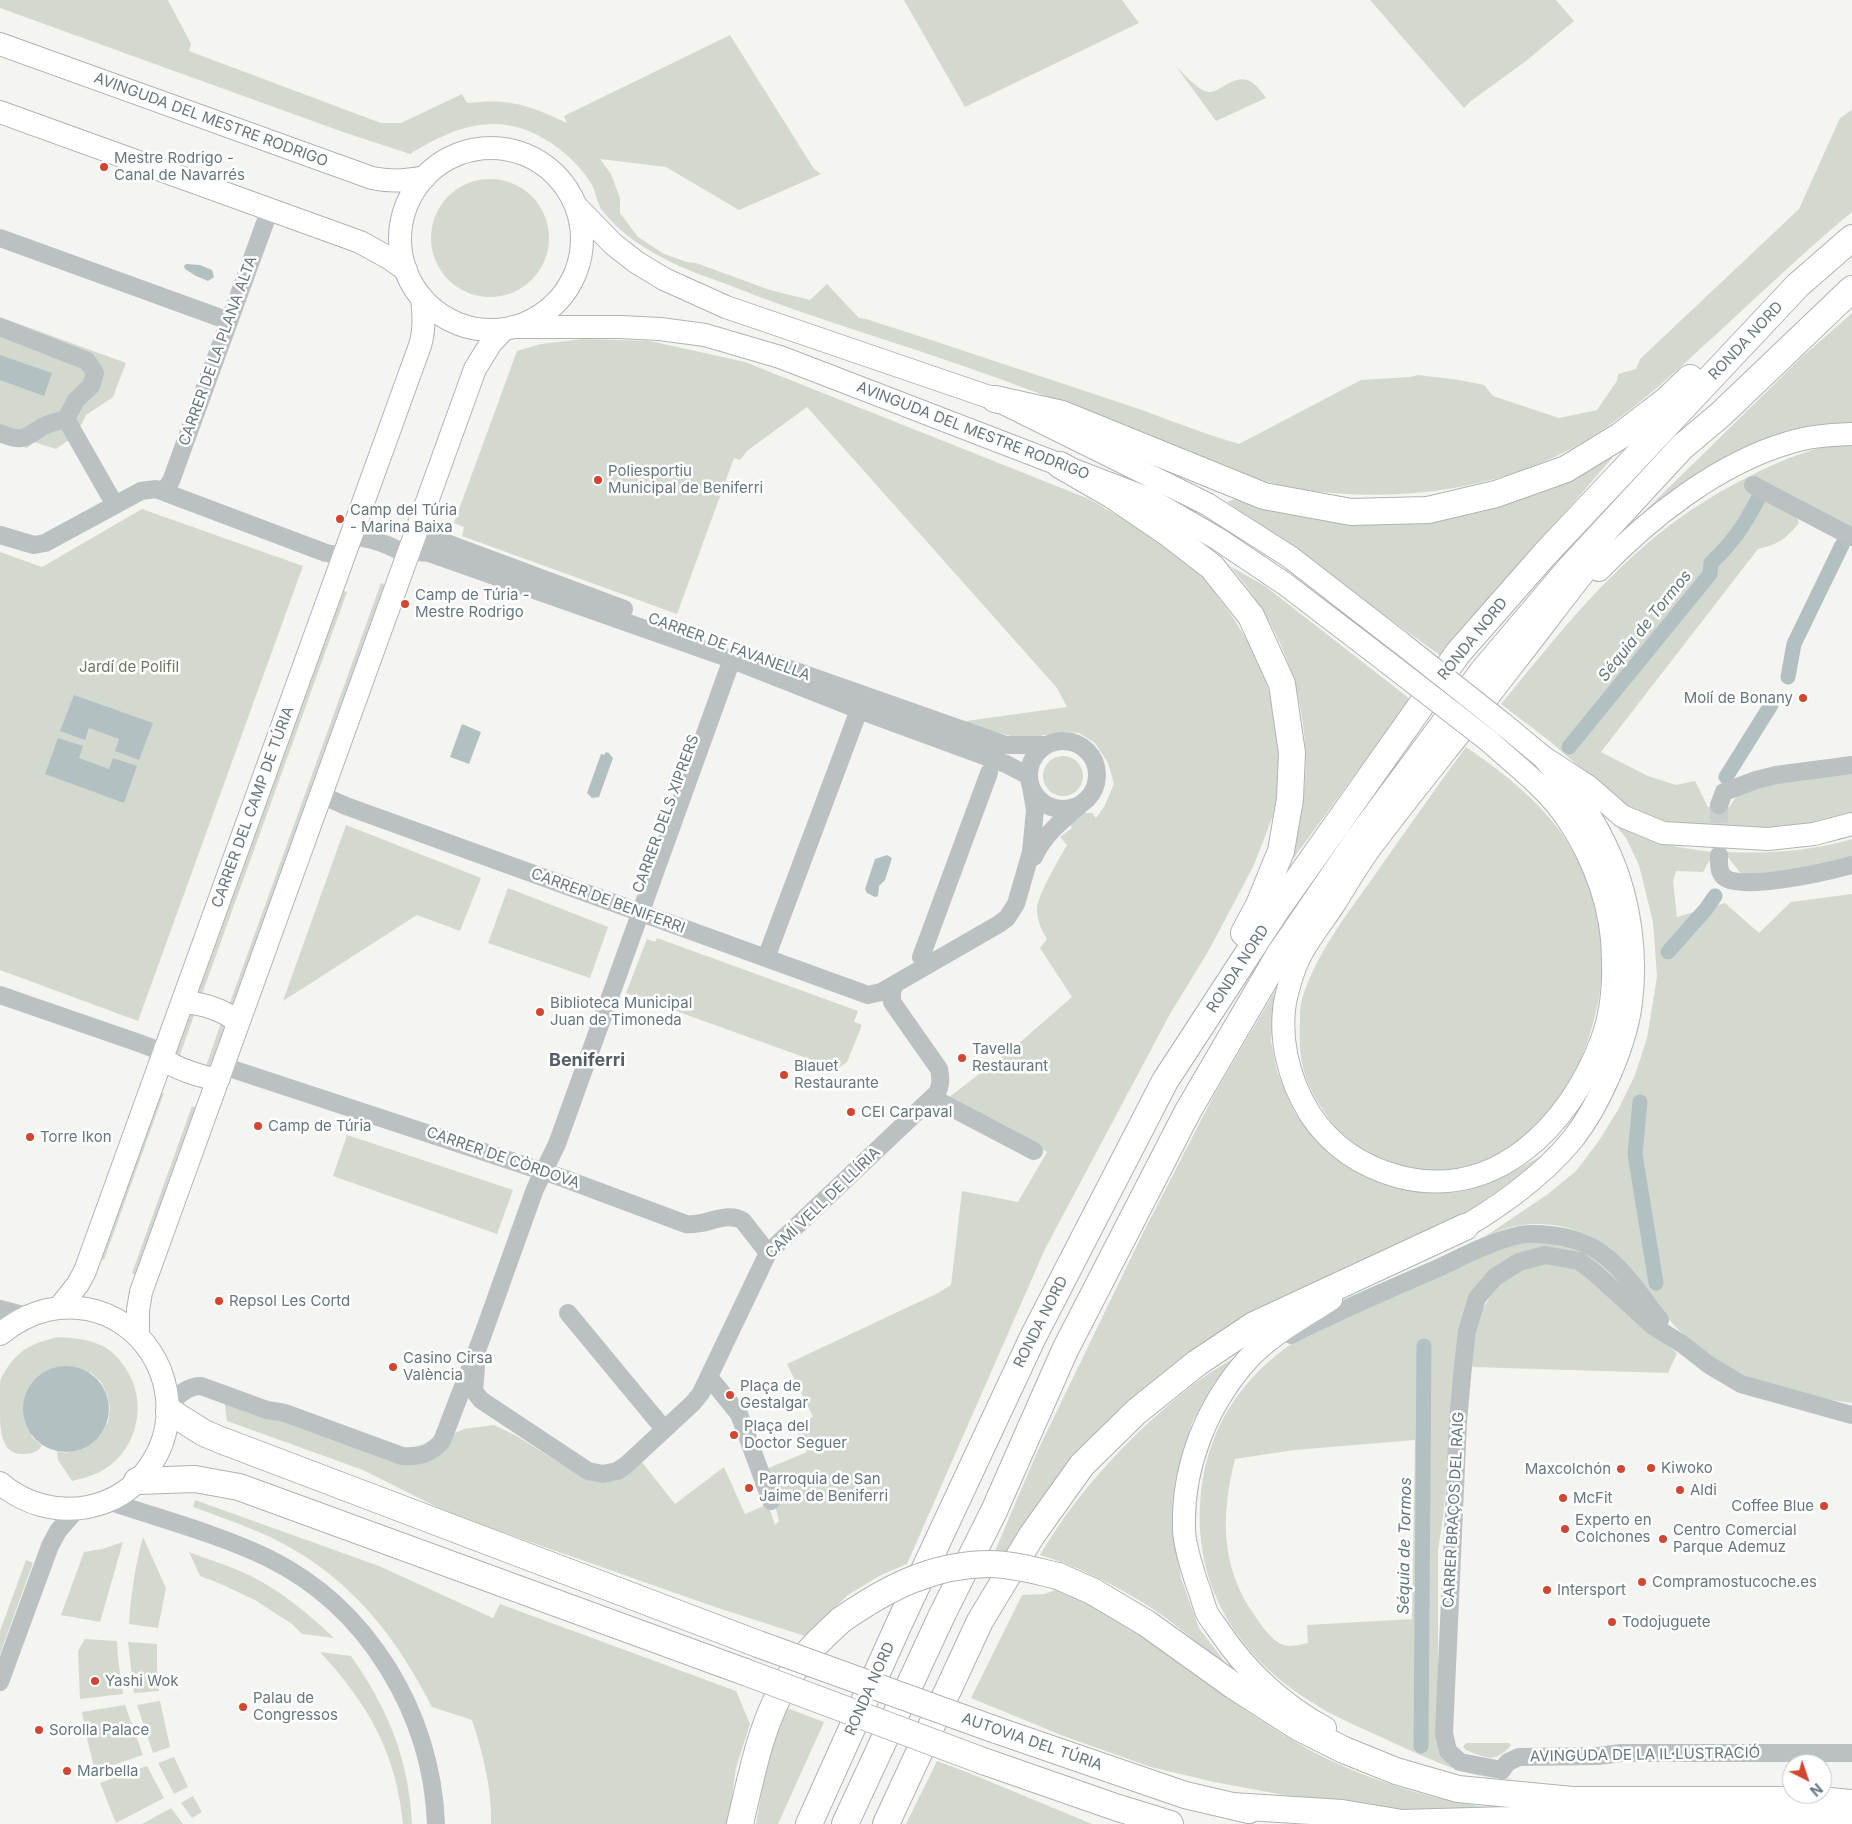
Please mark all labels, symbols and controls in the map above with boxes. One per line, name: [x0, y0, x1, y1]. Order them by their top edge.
street label: AVINGUDA DEL MESTRE RODRIGO: [91, 69, 331, 171]
place label: Mestre Rodrigo - Canal de Navarrés: [114, 149, 245, 184]
marker: Mestre Rodrigo - Canal de Navarrés: [98, 161, 110, 173]
street label: CARRER DE LA PLANA ALTA: [175, 254, 261, 448]
street label: RONDA NORD: [1705, 298, 1787, 384]
street label: AVINGUDA DEL MESTRE RODRIGO: [854, 378, 1092, 484]
place label: Poliesportiu Municipal de Beniferri: [608, 462, 763, 497]
marker: Poliesportiu Municipal de Beniferri: [592, 474, 604, 486]
place label: Camp del Túria - Marina Baixa: [350, 501, 457, 536]
marker: Camp del Túria - Marina Baixa: [334, 513, 346, 525]
water label: Séquia de Tormos: [1594, 567, 1696, 685]
place label: Camp de Túria - Mestre Rodrigo: [415, 586, 530, 621]
street label: RONDA NORD: [1434, 594, 1512, 684]
marker: Camp de Túria - Mestre Rodrigo: [399, 598, 411, 610]
street label: CARRER DE FAVANELLA: [645, 609, 813, 685]
park label: Jardí de Polifil: [79, 658, 179, 676]
place label: Molí de Bonany: [1684, 689, 1793, 707]
marker: Molí de Bonany: [1797, 692, 1809, 704]
street label: CARRER DEL CAMP DE TÚRIA: [208, 704, 298, 910]
street label: CARRER DELS XIPRERS: [629, 732, 703, 896]
street label: CARRER DE BENIFERRI: [529, 865, 687, 937]
street label: RONDA NORD: [1203, 922, 1273, 1016]
place label: Biblioteca Municipal Juan de Timoneda: [550, 994, 692, 1029]
marker: Biblioteca Municipal Juan de Timoneda: [534, 1006, 546, 1018]
place label: Tavella Restaurant: [972, 1040, 1048, 1075]
district label: Beniferri: [549, 1050, 625, 1072]
marker: Tavella Restaurant: [956, 1052, 968, 1064]
place label: Blauet Restaurante: [794, 1057, 879, 1092]
marker: Blauet Restaurante: [778, 1069, 790, 1081]
place label: CEI Carpaval: [861, 1103, 952, 1121]
marker: CEI Carpaval: [845, 1106, 857, 1118]
place label: Camp de Túria: [268, 1117, 371, 1135]
marker: Camp de Túria: [252, 1120, 264, 1132]
street label: CARRER DE CÒRDOVA: [424, 1123, 582, 1193]
place label: Torre Ikon: [40, 1128, 112, 1146]
marker: Torre Ikon: [24, 1131, 36, 1143]
street label: CAMÍ VELL DE LLÍRIA: [762, 1144, 884, 1262]
street label: RONDA NORD: [1010, 1273, 1072, 1371]
place label: Repsol Les Cortd: [229, 1292, 350, 1310]
marker: Repsol Les Cortd: [213, 1295, 225, 1307]
place label: Casino Cirsa València: [403, 1349, 493, 1384]
marker: Casino Cirsa València: [387, 1361, 399, 1373]
place label: Plaça de Gestalgar: [740, 1377, 808, 1412]
marker: Plaça de Gestalgar: [724, 1389, 736, 1401]
street label: CARRER BRAÇOS DEL RAIG: [1440, 1411, 1468, 1609]
place label: Plaça del Doctor Seguer: [744, 1417, 847, 1452]
marker: Plaça del Doctor Seguer: [728, 1429, 740, 1441]
place label: Kiwoko: [1661, 1459, 1713, 1477]
place label: Maxcolchón: [1525, 1460, 1611, 1478]
marker: Kiwoko: [1645, 1462, 1657, 1474]
marker: Maxcolchón: [1615, 1463, 1627, 1475]
place label: Parroquia de San Jaime de Beniferri: [759, 1470, 888, 1505]
water label: Séquia de Tormos: [1394, 1477, 1416, 1615]
place label: Aldi: [1690, 1481, 1717, 1499]
marker: Parroquia de San Jaime de Beniferri: [743, 1482, 755, 1494]
marker: Aldi: [1674, 1484, 1686, 1496]
place label: McFit: [1573, 1489, 1613, 1507]
marker: McFit: [1557, 1492, 1569, 1504]
place label: Coffee Blue: [1731, 1497, 1814, 1515]
marker: Coffee Blue: [1818, 1500, 1830, 1512]
place label: Experto en Colchones: [1575, 1511, 1652, 1546]
place label: Centro Comercial Parque Ademuz: [1673, 1521, 1797, 1556]
marker: Experto en Colchones: [1559, 1523, 1571, 1535]
marker: Centro Comercial Parque Ademuz: [1657, 1533, 1669, 1545]
place label: Compramostucoche.es: [1652, 1573, 1817, 1591]
marker: Compramostucoche.es: [1636, 1576, 1648, 1588]
place label: Intersport: [1557, 1581, 1626, 1599]
marker: Intersport: [1541, 1584, 1553, 1596]
place label: Todojuguete: [1622, 1613, 1711, 1631]
marker: Todojuguete: [1606, 1616, 1618, 1628]
street label: RONDA NORD: [841, 1639, 899, 1739]
place label: Yashi Wok: [105, 1672, 178, 1690]
marker: Yashi Wok: [89, 1675, 101, 1687]
place label: Palau de Congressos: [253, 1689, 338, 1724]
marker: Palau de Congressos: [237, 1701, 249, 1713]
street label: AUTOVIA DEL TÚRIA: [959, 1709, 1105, 1775]
place label: Sorolla Palace: [49, 1721, 149, 1739]
marker: Sorolla Palace: [33, 1724, 45, 1736]
street label: AVINGUDA DE LA IL·LUSTRACIÓ: [1530, 1744, 1760, 1766]
north arrow: [1782, 1754, 1832, 1804]
place label: Marbella: [77, 1762, 138, 1780]
marker: Marbella: [61, 1765, 73, 1777]
text: N: [1807, 1780, 1826, 1800]

